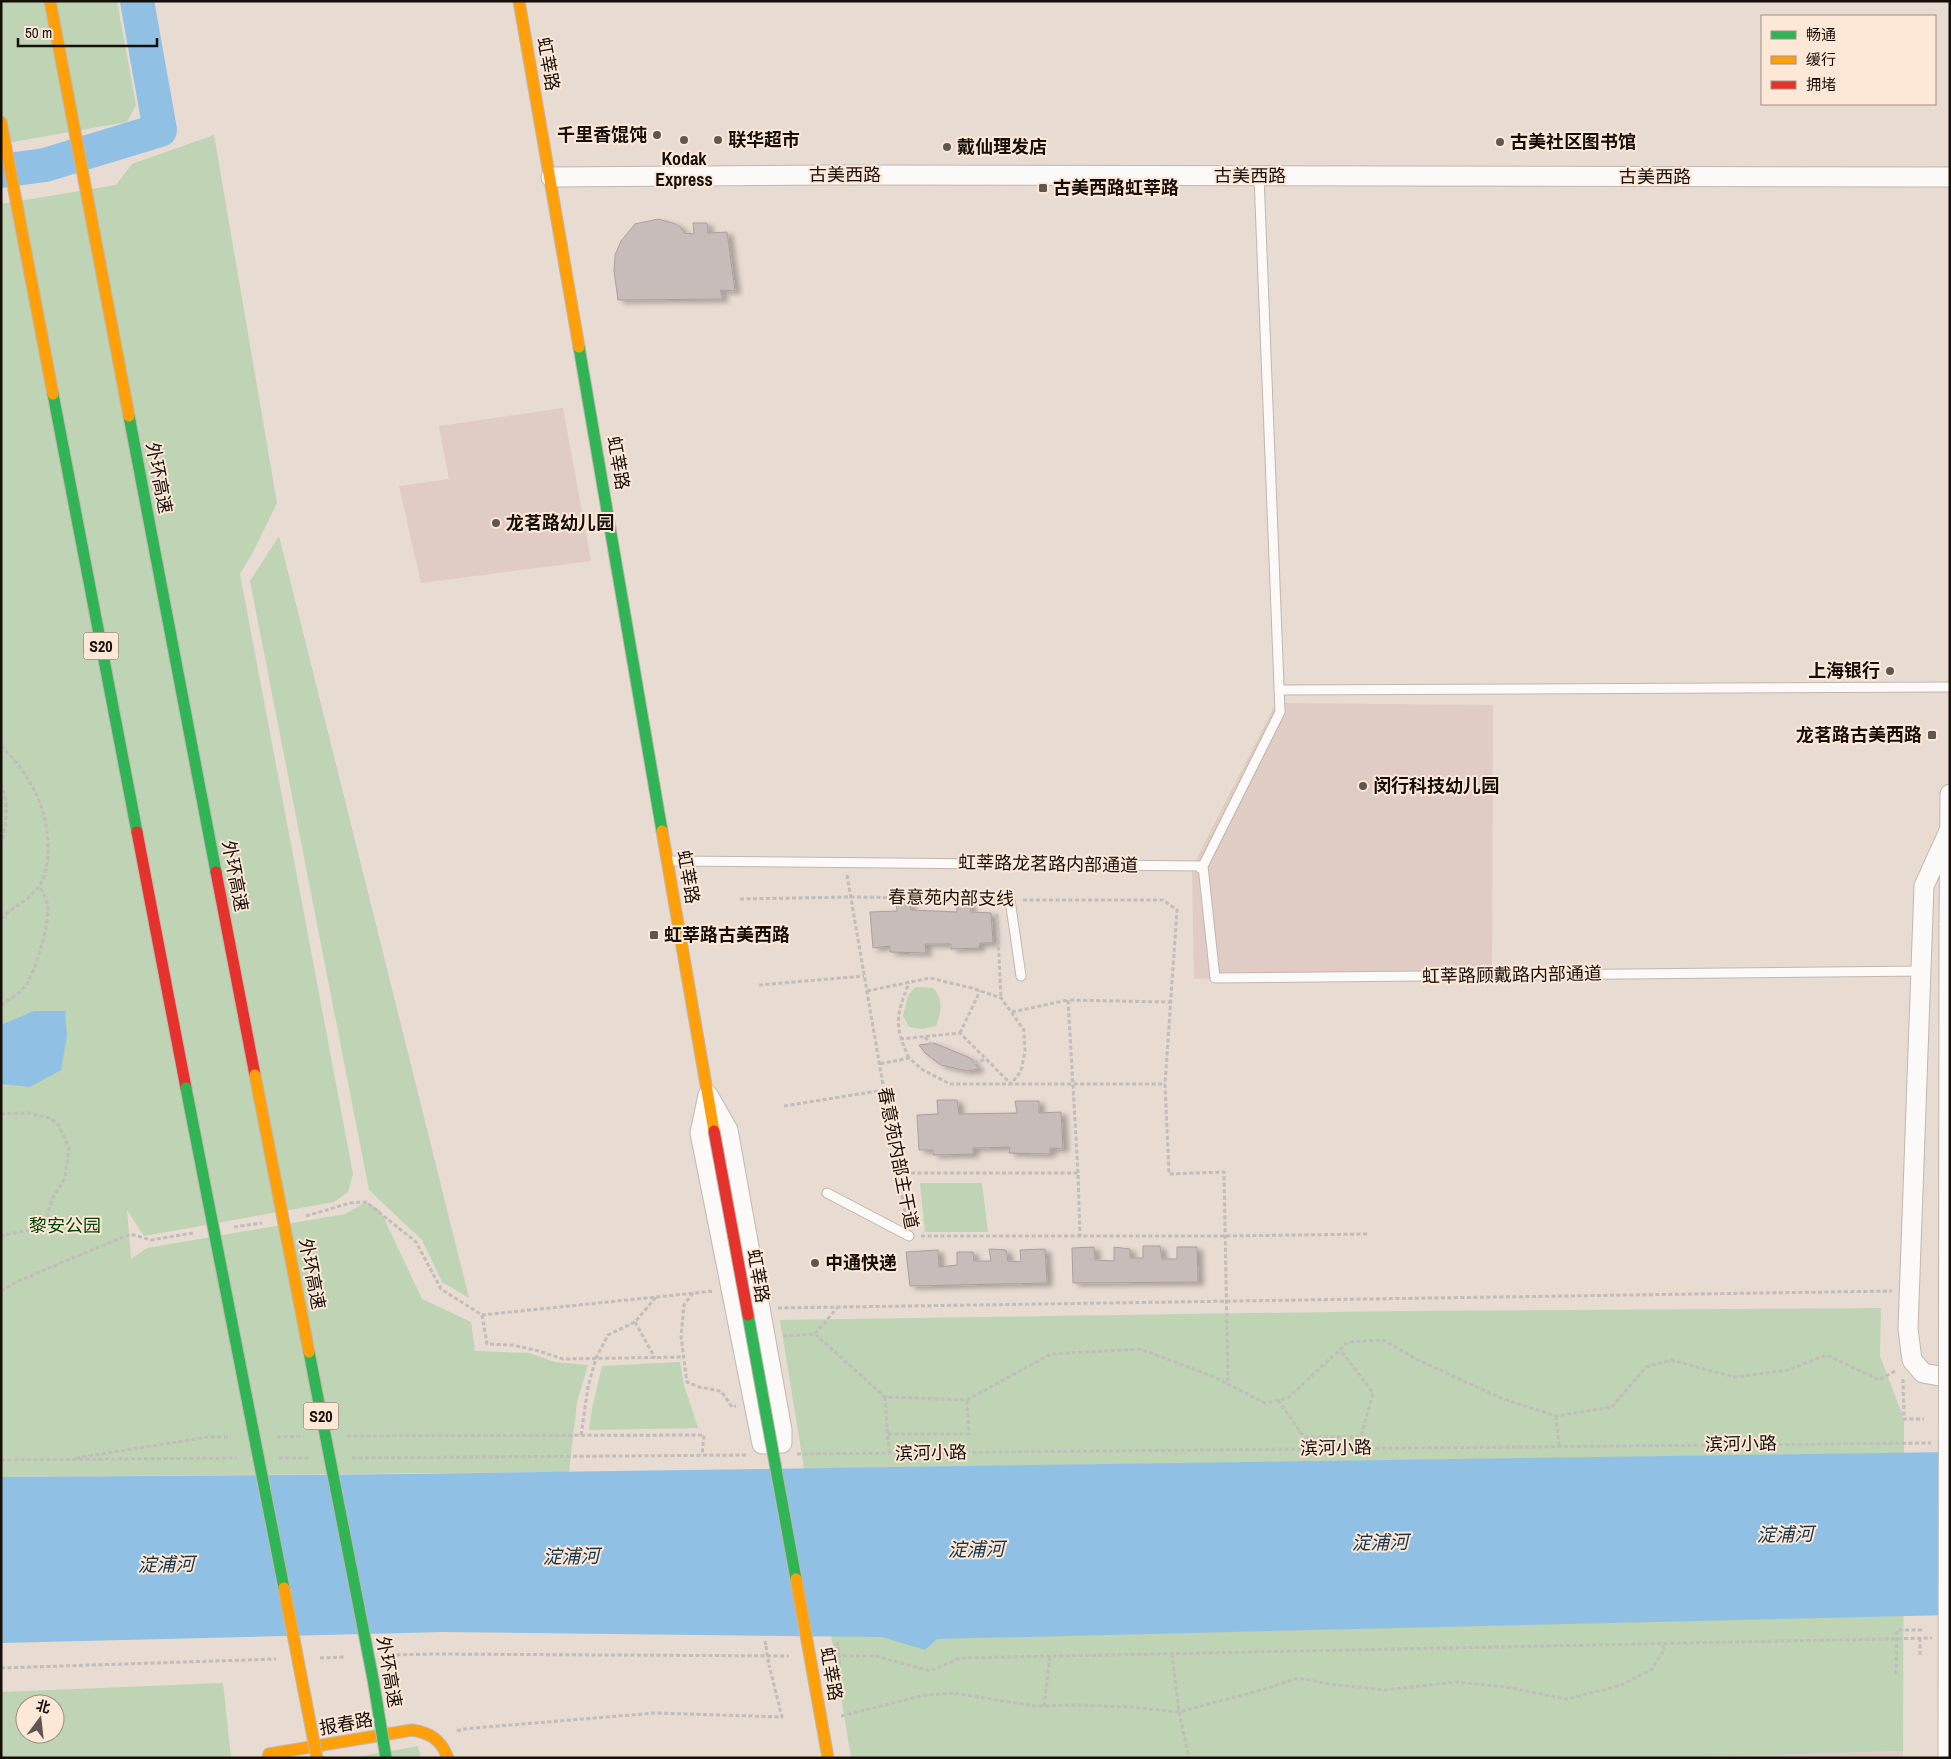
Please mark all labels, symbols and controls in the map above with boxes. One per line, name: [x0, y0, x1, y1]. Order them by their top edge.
scale bar: [18, 15, 156, 47]
legend: [1761, 15, 1936, 105]
text: 50 m: [25, 22, 52, 43]
text: 畅通: [1806, 24, 1836, 45]
street label: 虹莘路: [531, 35, 565, 93]
text: 缓行: [1806, 49, 1836, 70]
text: 拥堵: [1806, 74, 1836, 95]
place label: 千里香馄饨: [557, 122, 647, 147]
place label: 联华超市: [728, 127, 800, 152]
marker: 千里香馄饨: [651, 129, 663, 141]
place label: 古美社区图书馆: [1510, 129, 1636, 154]
marker: Kodak Express: [678, 134, 690, 146]
marker: 联华超市: [712, 134, 724, 146]
place label: 戴仙理发店: [957, 134, 1047, 159]
marker: 古美社区图书馆: [1494, 136, 1506, 148]
marker: 戴仙理发店: [941, 141, 953, 153]
place label: Kodak Express: [655, 146, 713, 192]
street label: 古美西路: [809, 162, 881, 187]
street label: 古美西路: [1214, 163, 1286, 188]
street label: 古美西路: [1619, 164, 1691, 189]
place label: 古美西路虹莘路: [1053, 175, 1179, 200]
marker: 古美西路虹莘路: [1037, 182, 1049, 194]
street label: 虹莘路: [601, 434, 635, 492]
street label: 外环高速: [140, 440, 179, 516]
place label: 龙茗路幼儿园: [506, 510, 614, 535]
marker: 龙茗路幼儿园: [490, 517, 502, 529]
road number: S20: [84, 632, 118, 659]
place label: 上海银行: [1808, 658, 1880, 683]
marker: 上海银行: [1884, 665, 1896, 677]
place label: 龙茗路古美西路: [1796, 722, 1922, 747]
marker: 龙茗路古美西路: [1926, 729, 1938, 741]
place label: 闵行科技幼儿园: [1373, 773, 1499, 798]
marker: 闵行科技幼儿园: [1357, 780, 1369, 792]
street label: 外环高速: [216, 838, 255, 914]
street label: 虹莘路: [671, 848, 705, 906]
street label: 虹莘路龙茗路内部通道: [958, 849, 1138, 878]
street label: 春意苑内部支线: [888, 884, 1014, 911]
place label: 虹莘路古美西路: [664, 922, 790, 947]
marker: 虹莘路古美西路: [648, 929, 660, 941]
street label: 虹莘路顾戴路内部通道: [1422, 960, 1602, 989]
street label: 春意苑内部主干道: [872, 1085, 924, 1231]
park label: 黎安公园: [29, 1213, 101, 1238]
street label: 外环高速: [293, 1236, 332, 1312]
street label: 虹莘路: [741, 1247, 775, 1305]
place label: 中通快递: [825, 1250, 897, 1275]
marker: 中通快递: [809, 1257, 821, 1269]
road number: S20: [304, 1402, 338, 1430]
street label: 滨河小路: [1705, 1430, 1777, 1457]
street label: 滨河小路: [1300, 1434, 1372, 1461]
street label: 滨河小路: [895, 1439, 967, 1466]
water label: 淀浦河: [1756, 1520, 1818, 1547]
water label: 淀浦河: [1351, 1528, 1413, 1555]
water label: 淀浦河: [947, 1535, 1009, 1562]
water label: 淀浦河: [542, 1542, 604, 1569]
water label: 淀浦河: [137, 1550, 199, 1577]
street label: 外环高速: [371, 1634, 408, 1710]
street label: 虹莘路: [814, 1645, 848, 1703]
north arrow: [15, 1694, 65, 1744]
text: 北: [34, 1696, 52, 1717]
street label: 报春路: [317, 1707, 375, 1741]

